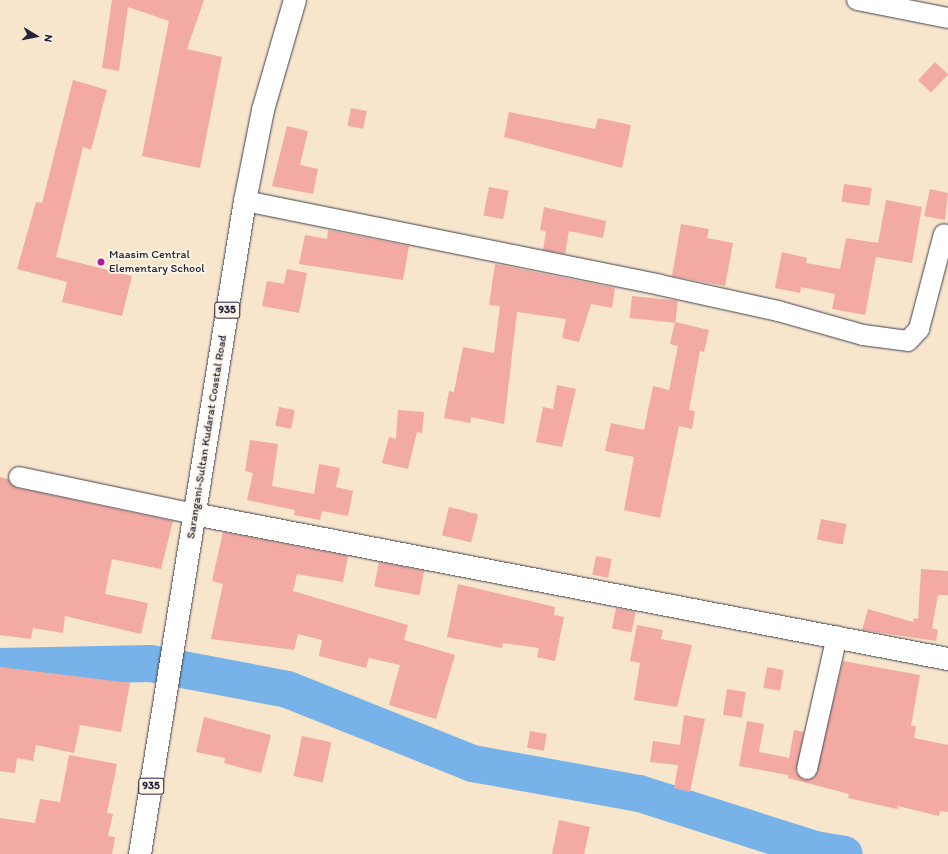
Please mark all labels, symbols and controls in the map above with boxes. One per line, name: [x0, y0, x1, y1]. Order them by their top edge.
north arrow: [16, 16, 56, 56]
text: N: [41, 33, 55, 43]
place label: Maasim Central Elementary School: [109, 248, 205, 276]
marker: Maasim Central Elementary School: [96, 257, 106, 267]
road number: 935: [214, 301, 240, 319]
street label: Sarangani-Sultan Kudarat Coastal Road: [184, 334, 230, 540]
road number: 935: [138, 777, 164, 795]

